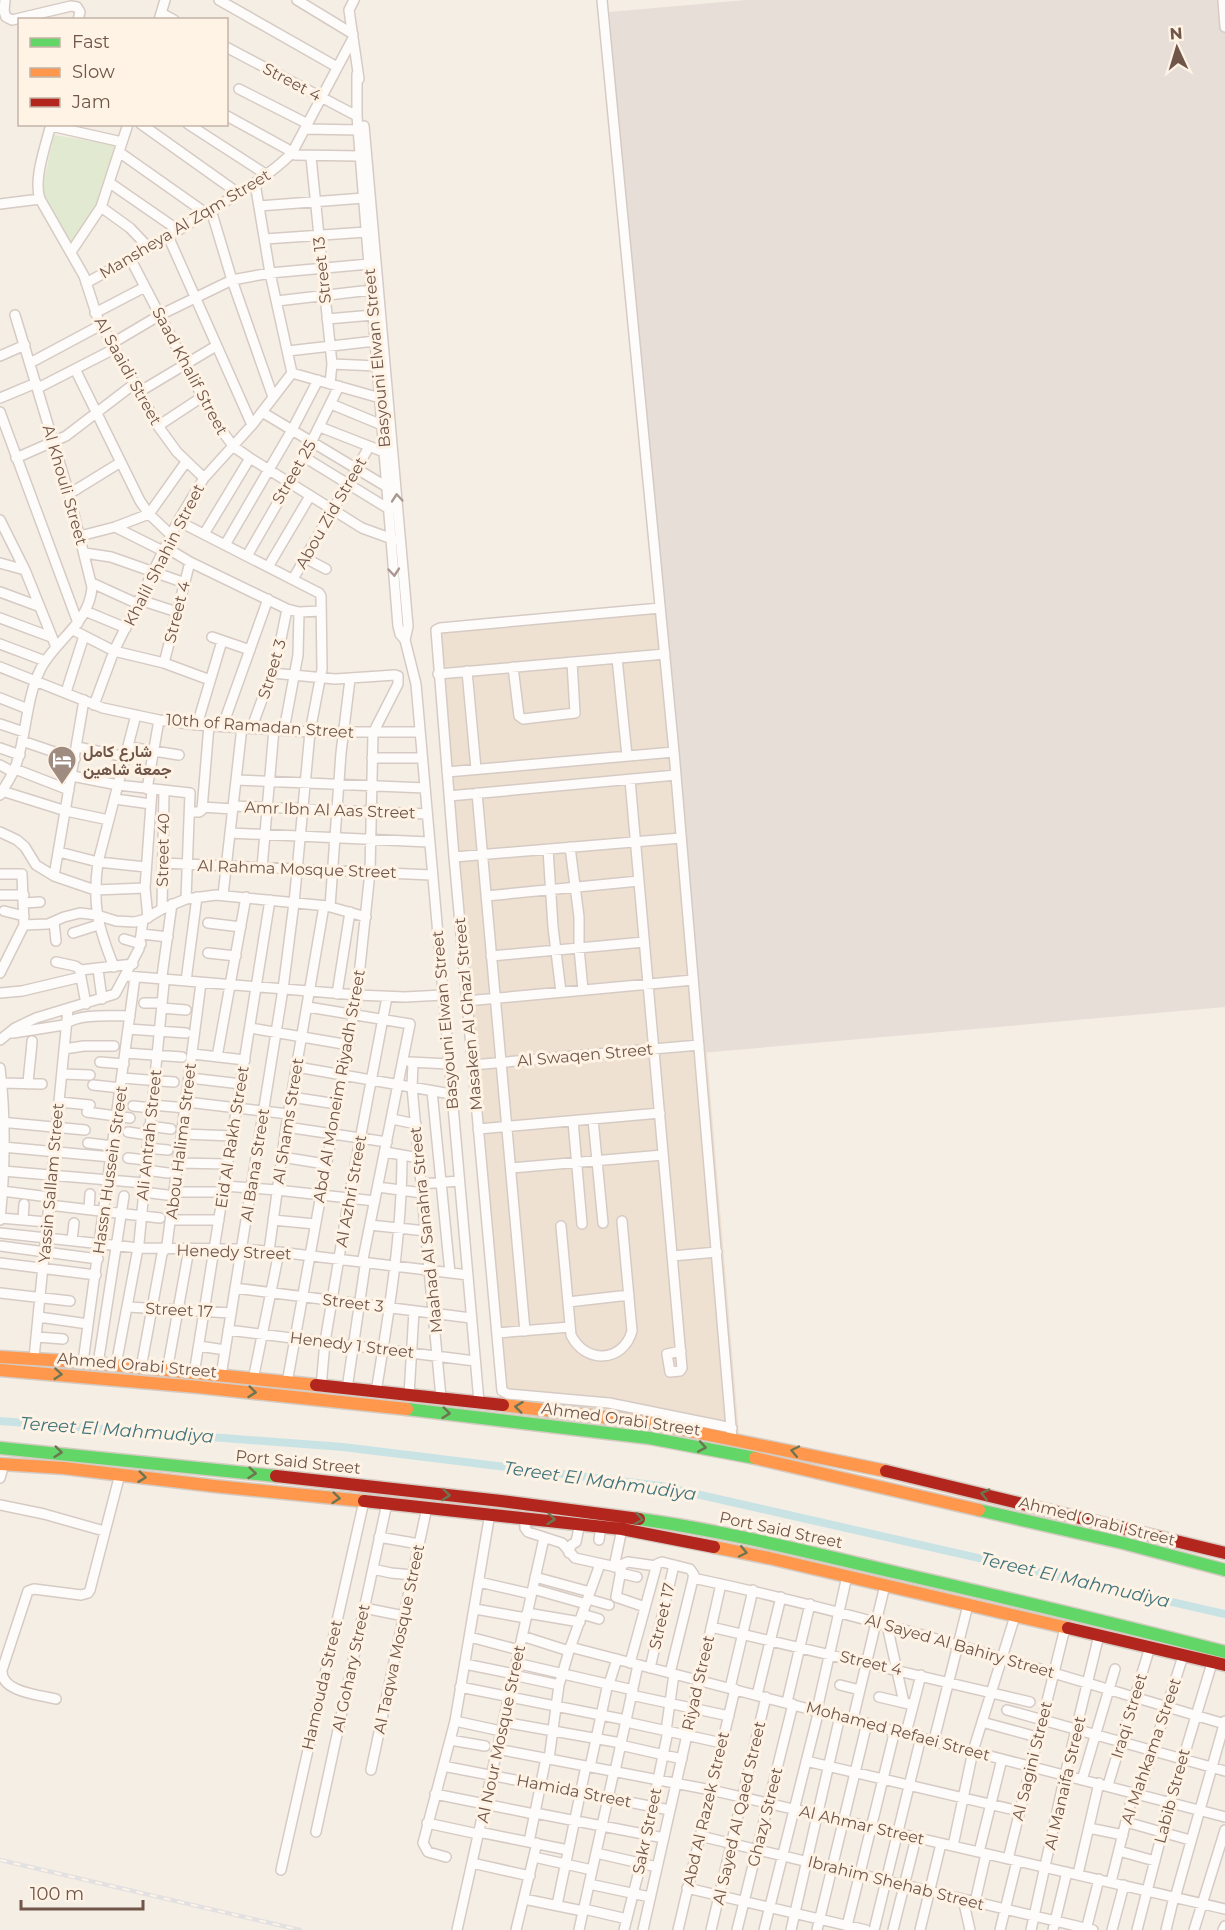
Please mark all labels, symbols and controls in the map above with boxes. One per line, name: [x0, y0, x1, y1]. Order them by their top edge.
legend: [18, 18, 228, 126]
north arrow: [1147, 18, 1207, 78]
text: N: [1169, 24, 1183, 43]
text: Fast: [72, 31, 110, 53]
street label: Street 4: [260, 59, 325, 105]
text: Slow: [72, 61, 115, 83]
text: Jam: [71, 91, 111, 113]
street label: Mansheya Al Zqm Street: [96, 165, 274, 283]
street label: Street 13: [309, 236, 335, 304]
street label: Basyouni Elwan Street: [360, 267, 394, 448]
street label: Saad Khalif Street: [148, 304, 232, 439]
street label: Al Saaidi Street: [90, 314, 166, 429]
street label: Al Khouli Street: [39, 423, 91, 548]
street label: Street 25: [268, 437, 320, 507]
street label: Abou Zid Street: [291, 454, 371, 572]
street label: Khalil Shahin Street: [120, 480, 208, 629]
one-way arrow: [391, 494, 404, 503]
one-way arrow: [387, 567, 400, 576]
street label: Street 4: [160, 579, 194, 645]
street label: Street 3: [254, 637, 290, 701]
street label: 10th of Ramadan Street: [165, 710, 355, 742]
place label: شارع كامل جمعة شاهين: [83, 742, 172, 779]
hotel icon: شارع كامل جمعة شاهين: [46, 744, 78, 786]
street label: Amr Ibn Al Aas Street: [244, 798, 416, 822]
street label: Street 40: [153, 813, 173, 887]
street label: Al Rahma Mosque Street: [197, 856, 397, 882]
street label: Masaken Al Ghazl Street: [450, 916, 486, 1111]
street label: Basyouni Elwan Street: [428, 929, 462, 1110]
street label: Abd Al Moneim Riyadh Street: [309, 967, 369, 1204]
street label: Al Swaqen Street: [516, 1040, 654, 1070]
street label: Al Shams Street: [269, 1056, 307, 1185]
street label: Abou Halima Street: [162, 1061, 200, 1220]
street label: Eid Al Rakh Street: [211, 1064, 253, 1210]
street label: Ali Antrah Street: [133, 1068, 165, 1201]
street label: Hassn Hussein Street: [89, 1084, 131, 1255]
street label: Yassin Sallam Street: [35, 1102, 67, 1264]
street label: Al Bana Street: [237, 1107, 273, 1223]
street label: Maahad Al Sanahra Street: [406, 1125, 446, 1334]
street label: Al Azhri Street: [332, 1133, 370, 1249]
street label: Henedy Street: [176, 1240, 292, 1264]
street label: Street 3: [321, 1290, 385, 1316]
street label: Street 17: [145, 1299, 213, 1321]
street label: Henedy 1 Street: [289, 1328, 416, 1362]
street label: Ahmed Orabi Street: [56, 1349, 218, 1381]
one-way arrow: [54, 1367, 63, 1380]
one-way arrow: [248, 1385, 257, 1398]
street label: Ahmed Orabi Street: [540, 1398, 702, 1440]
one-way arrow: [515, 1401, 524, 1414]
one-way arrow: [442, 1406, 451, 1419]
water label: Tereet El Mahmudiya: [19, 1412, 215, 1448]
one-way arrow: [697, 1440, 707, 1453]
one-way arrow: [54, 1445, 63, 1458]
one-way arrow: [790, 1445, 800, 1458]
street label: Port Said Street: [235, 1446, 362, 1478]
water label: Tereet El Mahmudiya: [502, 1457, 698, 1505]
one-way arrow: [248, 1466, 257, 1479]
one-way arrow: [137, 1471, 146, 1483]
one-way arrow: [441, 1488, 451, 1500]
one-way arrow: [980, 1489, 990, 1502]
one-way arrow: [331, 1491, 340, 1504]
street label: Ahmed Orabi Street: [1017, 1492, 1178, 1550]
street label: Port Said Street: [718, 1508, 845, 1552]
one-way arrow: [546, 1513, 555, 1525]
one-way arrow: [635, 1513, 644, 1525]
street label: Al Taqwa Mosque Street: [370, 1542, 428, 1736]
one-way arrow: [737, 1545, 747, 1558]
water label: Tereet El Mahmudiya: [978, 1547, 1172, 1613]
street label: Street 17: [645, 1581, 679, 1651]
street label: Al Gohary Street: [328, 1602, 374, 1734]
street label: Al Sayed Al Bahiry Street: [863, 1610, 1057, 1682]
street label: Hamouda Street: [298, 1618, 346, 1752]
street label: Riyad Street: [678, 1633, 718, 1732]
street label: Al Nour Mosque Street: [473, 1643, 529, 1825]
street label: Street 4: [838, 1647, 904, 1679]
street label: Iraqi Street: [1107, 1671, 1151, 1761]
street label: Al Mahkama Street: [1117, 1675, 1185, 1827]
street label: Mohamed Refaei Street: [804, 1697, 993, 1765]
street label: Al Sagini Street: [1008, 1699, 1056, 1823]
street label: Al Manaifa Street: [1040, 1714, 1090, 1852]
street label: Al Sayed Al Qaed Street: [709, 1719, 770, 1907]
street label: Abd Al Razek Street: [679, 1729, 733, 1888]
street label: Labib Street: [1150, 1746, 1194, 1846]
street label: Ghazy Street: [743, 1765, 787, 1869]
street label: Hamida Street: [515, 1771, 634, 1812]
street label: Sakr Street: [629, 1786, 666, 1876]
street label: Al Ahmar Street: [798, 1801, 927, 1849]
street label: Ibrahim Shehab Street: [806, 1852, 987, 1914]
scale bar: [21, 1873, 142, 1911]
text: 100 m: [30, 1883, 84, 1905]

